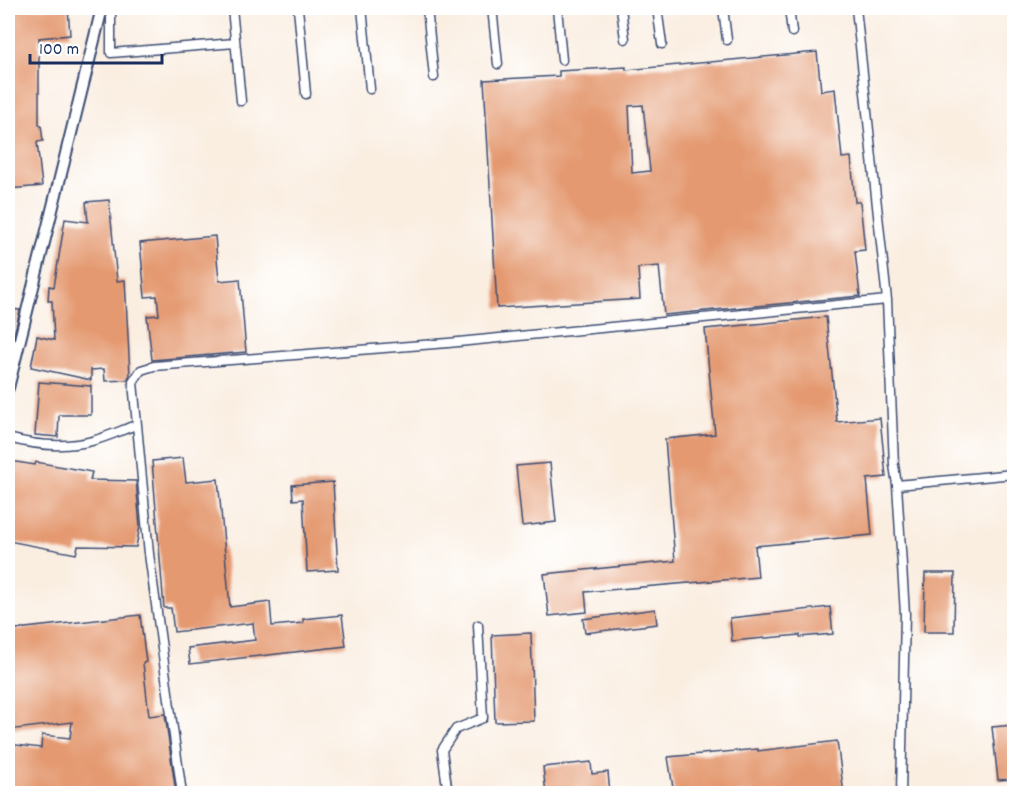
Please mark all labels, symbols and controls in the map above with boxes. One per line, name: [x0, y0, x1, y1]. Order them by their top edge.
scale bar: [30, 27, 162, 65]
text: 100 m: [39, 38, 79, 63]

